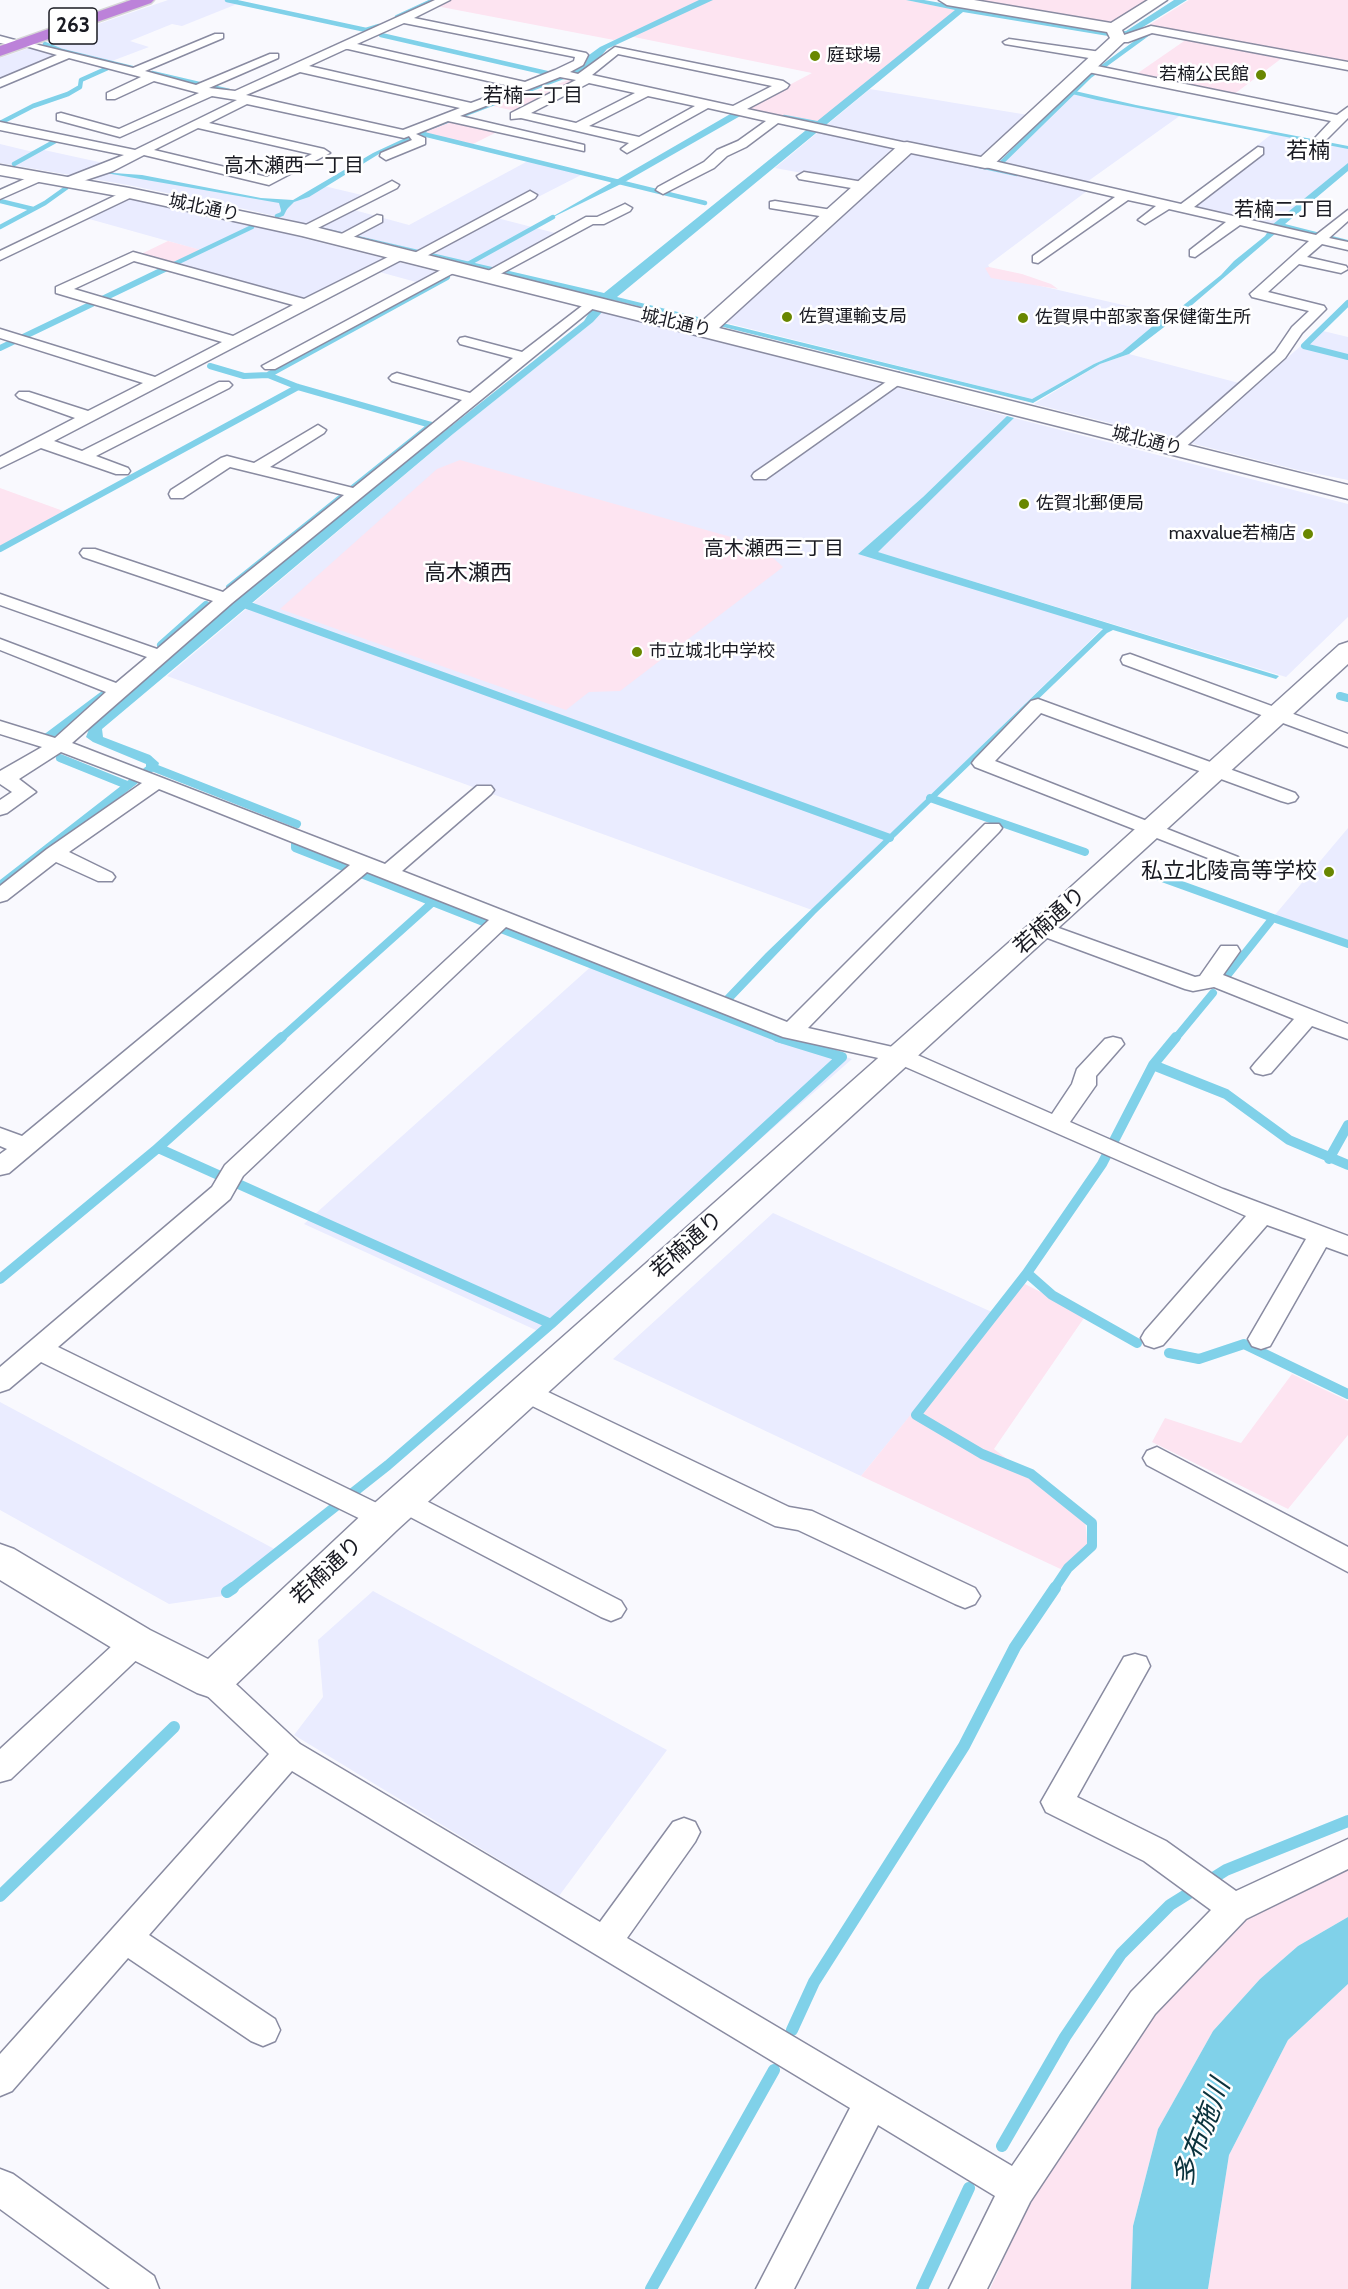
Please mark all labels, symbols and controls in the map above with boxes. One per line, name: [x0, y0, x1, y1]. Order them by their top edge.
road number: 263: [49, 8, 97, 44]
place label: 庭球場: [827, 45, 881, 67]
marker: 庭球場: [808, 49, 822, 63]
place label: 若楠公民館: [1159, 64, 1249, 86]
marker: 若楠公民館: [1254, 68, 1268, 82]
district label: 若楠一丁目: [483, 84, 583, 108]
district label: 若楠: [1286, 139, 1330, 165]
district label: 高木瀬西一丁目: [224, 154, 364, 178]
street label: 城北通り: [167, 190, 241, 226]
district label: 若楠二丁目: [1234, 198, 1334, 222]
street label: 城北通り: [638, 304, 714, 342]
place label: 佐賀運輸支局: [799, 306, 907, 328]
place label: 佐賀県中部家畜保健衛生所: [1035, 307, 1251, 329]
marker: 佐賀運輸支局: [780, 310, 794, 324]
marker: 佐賀県中部家畜保健衛生所: [1016, 311, 1030, 325]
street label: 城北通り: [1109, 422, 1185, 460]
place label: 佐賀北郵便局: [1036, 493, 1144, 515]
marker: 佐賀北郵便局: [1017, 497, 1031, 511]
place label: maxvalue若楠店: [1169, 523, 1296, 545]
marker: maxvalue若楠店: [1301, 527, 1315, 541]
district label: 高木瀬西三丁目: [704, 537, 844, 561]
district label: 高木瀬西: [424, 561, 512, 587]
place label: 市立城北中学校: [649, 641, 775, 663]
marker: 市立城北中学校: [630, 645, 644, 659]
place label: 私立北陵高等学校: [1141, 859, 1317, 885]
marker: 私立北陵高等学校: [1322, 865, 1336, 879]
street label: 若楠通り: [1008, 882, 1092, 960]
street label: 若楠通り: [645, 1206, 729, 1284]
street label: 若楠通り: [286, 1531, 368, 1611]
water label: 多布施川: [1166, 2075, 1238, 2191]

